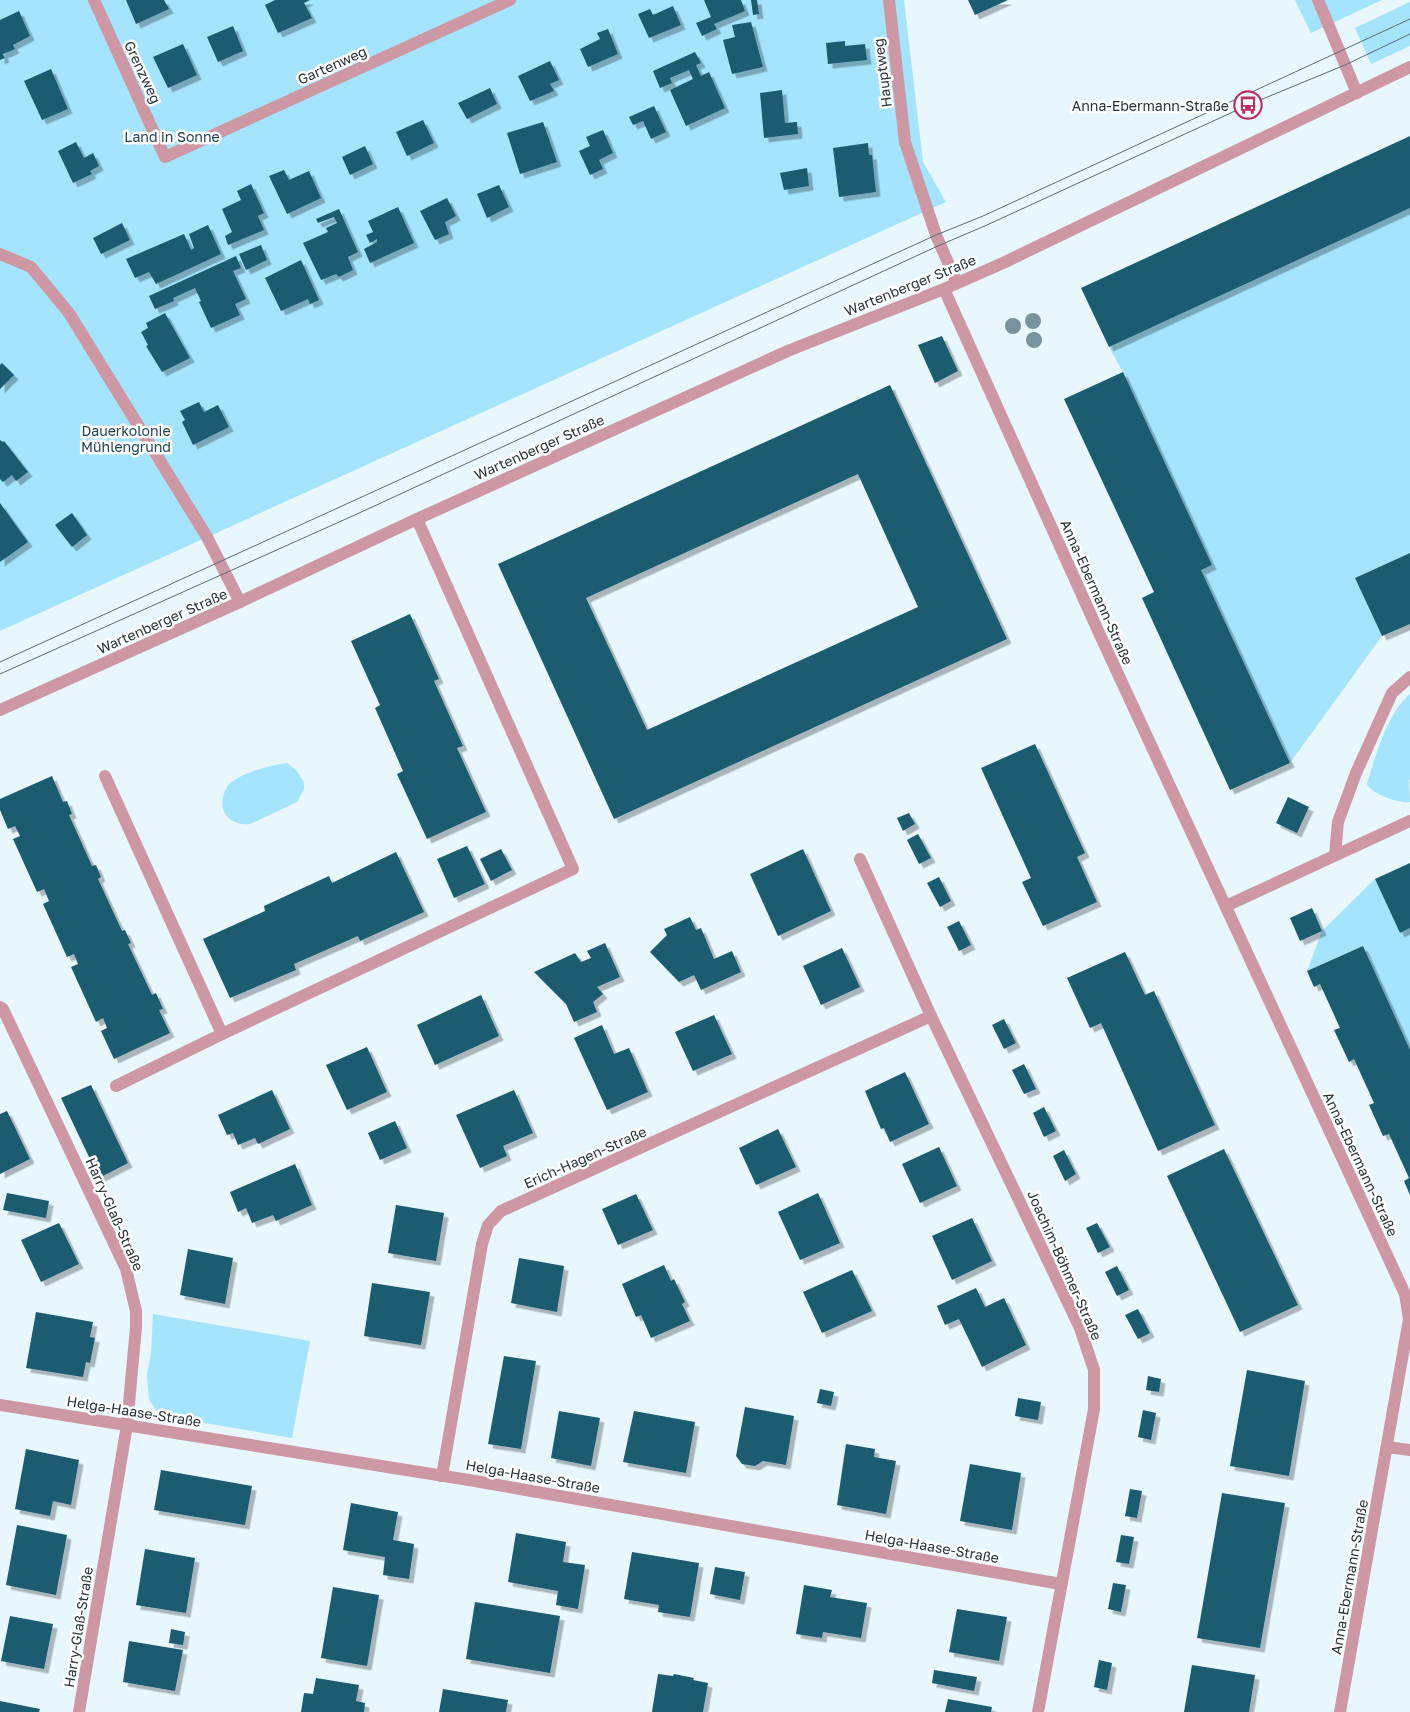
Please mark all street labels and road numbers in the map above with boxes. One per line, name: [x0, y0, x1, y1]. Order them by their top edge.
street label: Grenzweg: [121, 38, 165, 106]
street label: Hauptweg: [869, 38, 895, 108]
street label: Gartenweg: [295, 42, 369, 88]
street label: Wartenberger Straße: [842, 251, 978, 319]
street label: Wartenberger Straße: [471, 411, 607, 483]
street label: Anna-Ebermann-Straße: [1057, 517, 1137, 667]
street label: Wartenberger Straße: [94, 585, 230, 657]
street label: Anna-Ebermann-Straße: [1320, 1089, 1402, 1239]
street label: Erich-Hagen-Straße: [521, 1122, 649, 1192]
street label: Harry-Glaß-Straße: [82, 1155, 148, 1273]
street label: Joachim-Böhmer-Straße: [1024, 1187, 1106, 1343]
street label: Helga-Haase-Straße: [65, 1392, 203, 1430]
street label: Helga-Haase-Straße: [465, 1456, 601, 1496]
street label: Anna-Ebermann-Straße: [1327, 1498, 1371, 1656]
street label: Helga-Haase-Straße: [864, 1526, 1000, 1566]
street label: Harry-Glaß-Straße: [60, 1565, 96, 1689]

